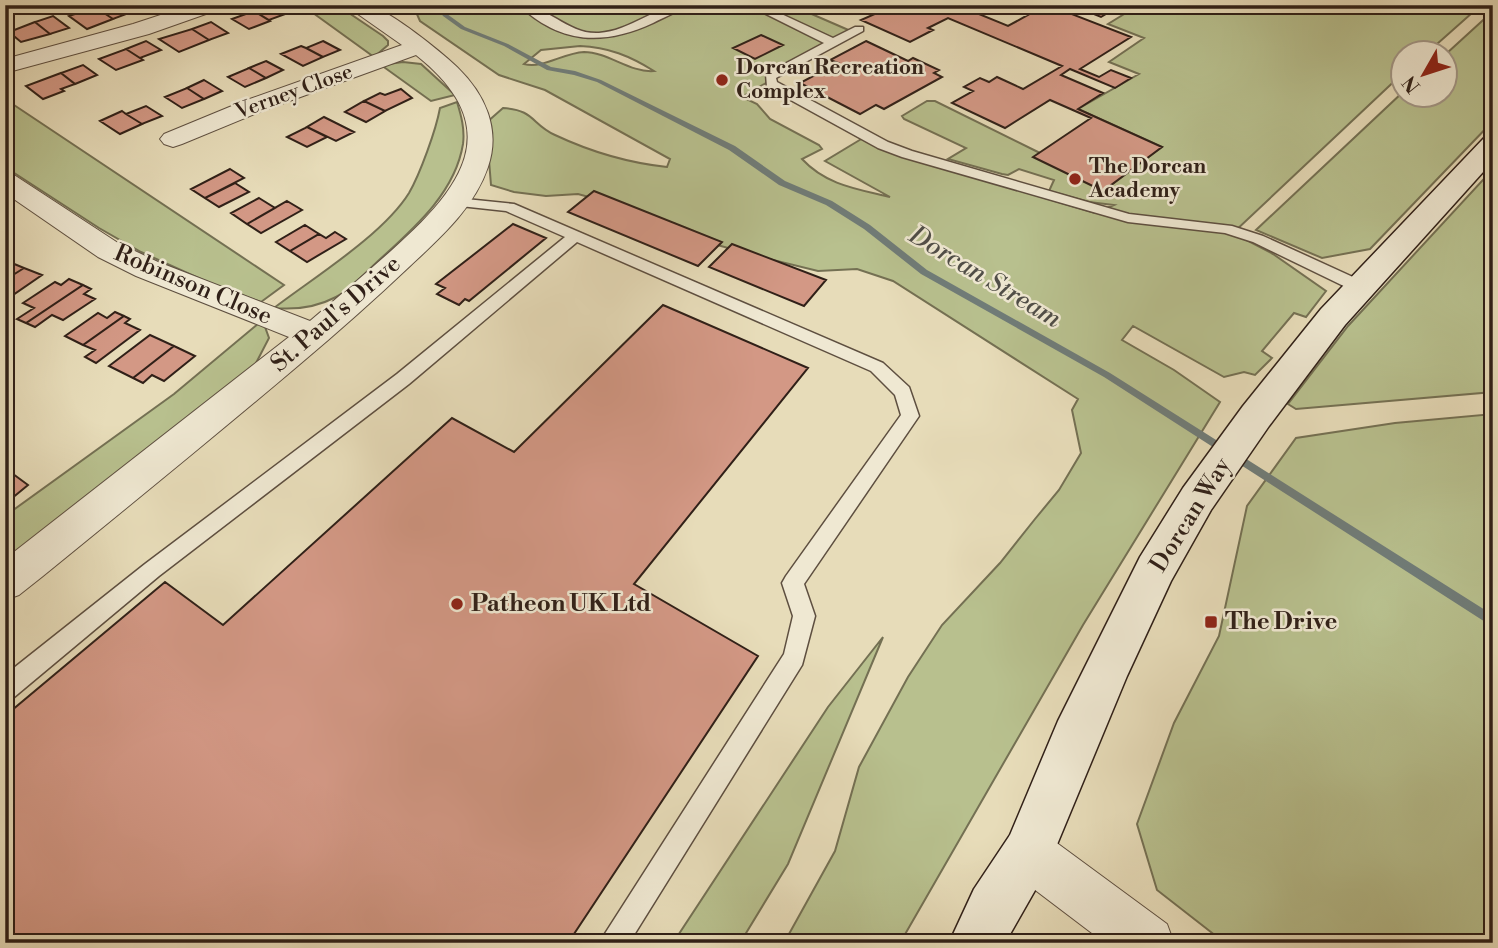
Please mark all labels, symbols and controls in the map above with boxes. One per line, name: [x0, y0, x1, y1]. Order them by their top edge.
north arrow: [1390, 38, 1460, 108]
place label: Dorcan Recreation Complex: [736, 55, 924, 105]
street label: Verney Close: [231, 59, 356, 126]
text: N: [1398, 71, 1426, 97]
marker: Dorcan Recreation Complex: [714, 72, 730, 88]
place label: The Dorcan Academy: [1088, 154, 1206, 204]
marker: The Dorcan Academy: [1067, 171, 1083, 187]
water label: Dorcan Stream: [902, 218, 1068, 335]
street label: Robinson Close: [109, 238, 277, 332]
street label: St. Paul's Drive: [265, 249, 407, 379]
street label: Dorcan Way: [1144, 452, 1238, 578]
place label: Patheon UK Ltd: [471, 589, 651, 619]
marker: Patheon UK Ltd: [449, 596, 465, 612]
place label: The Drive: [1225, 607, 1337, 637]
marker: The Drive: [1203, 614, 1219, 630]

